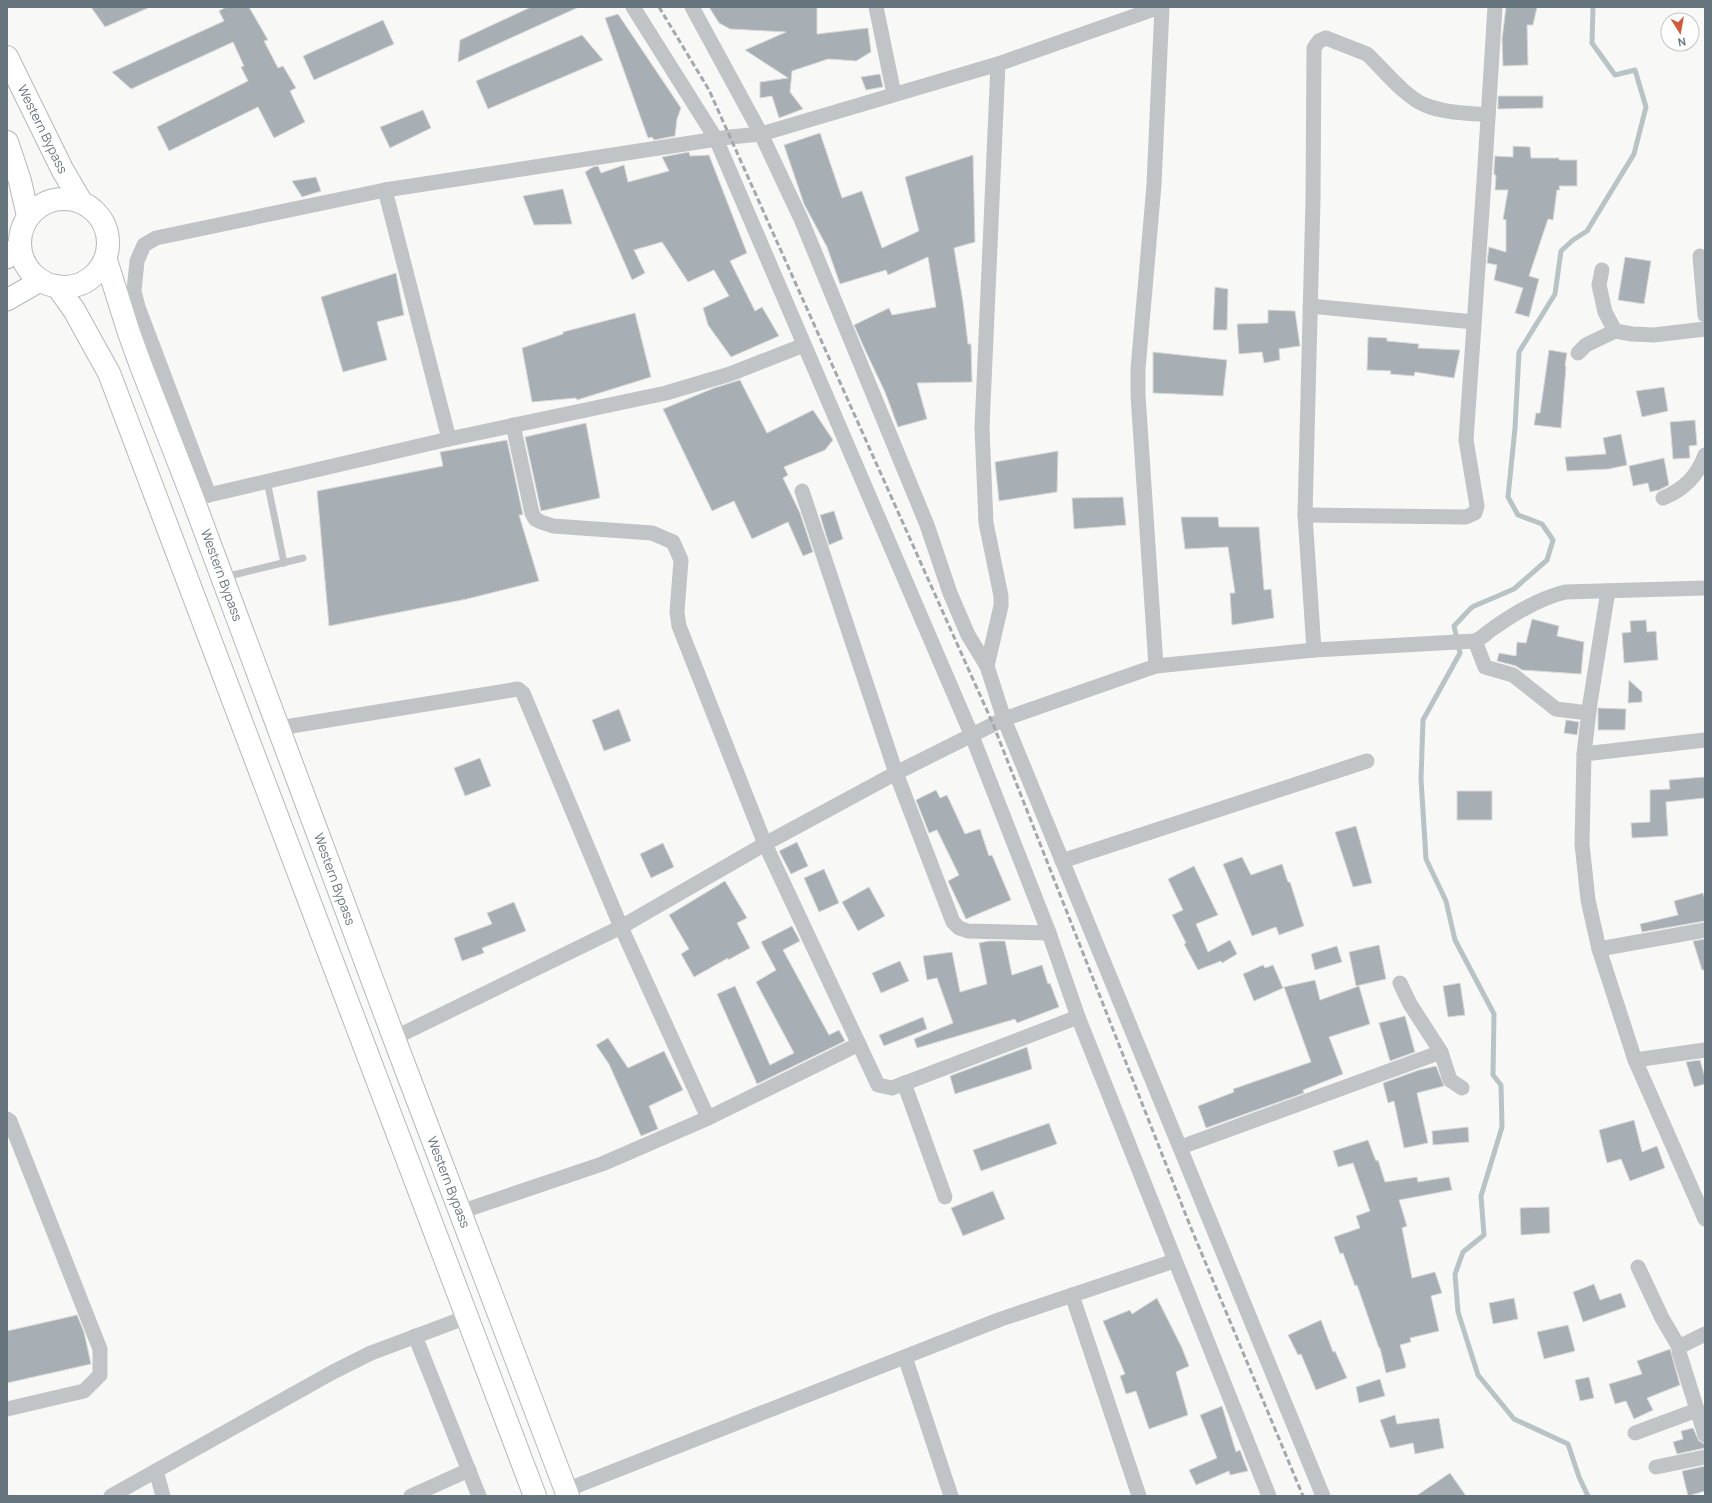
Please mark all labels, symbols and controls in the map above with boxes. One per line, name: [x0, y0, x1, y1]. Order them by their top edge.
north arrow: [1660, 12, 1700, 52]
text: N: [1677, 34, 1687, 50]
street label: Western Bypass: [14, 82, 72, 177]
street label: Western Bypass: [197, 526, 247, 624]
street label: Western Bypass: [310, 830, 360, 928]
street label: Western Bypass: [423, 1134, 475, 1231]

